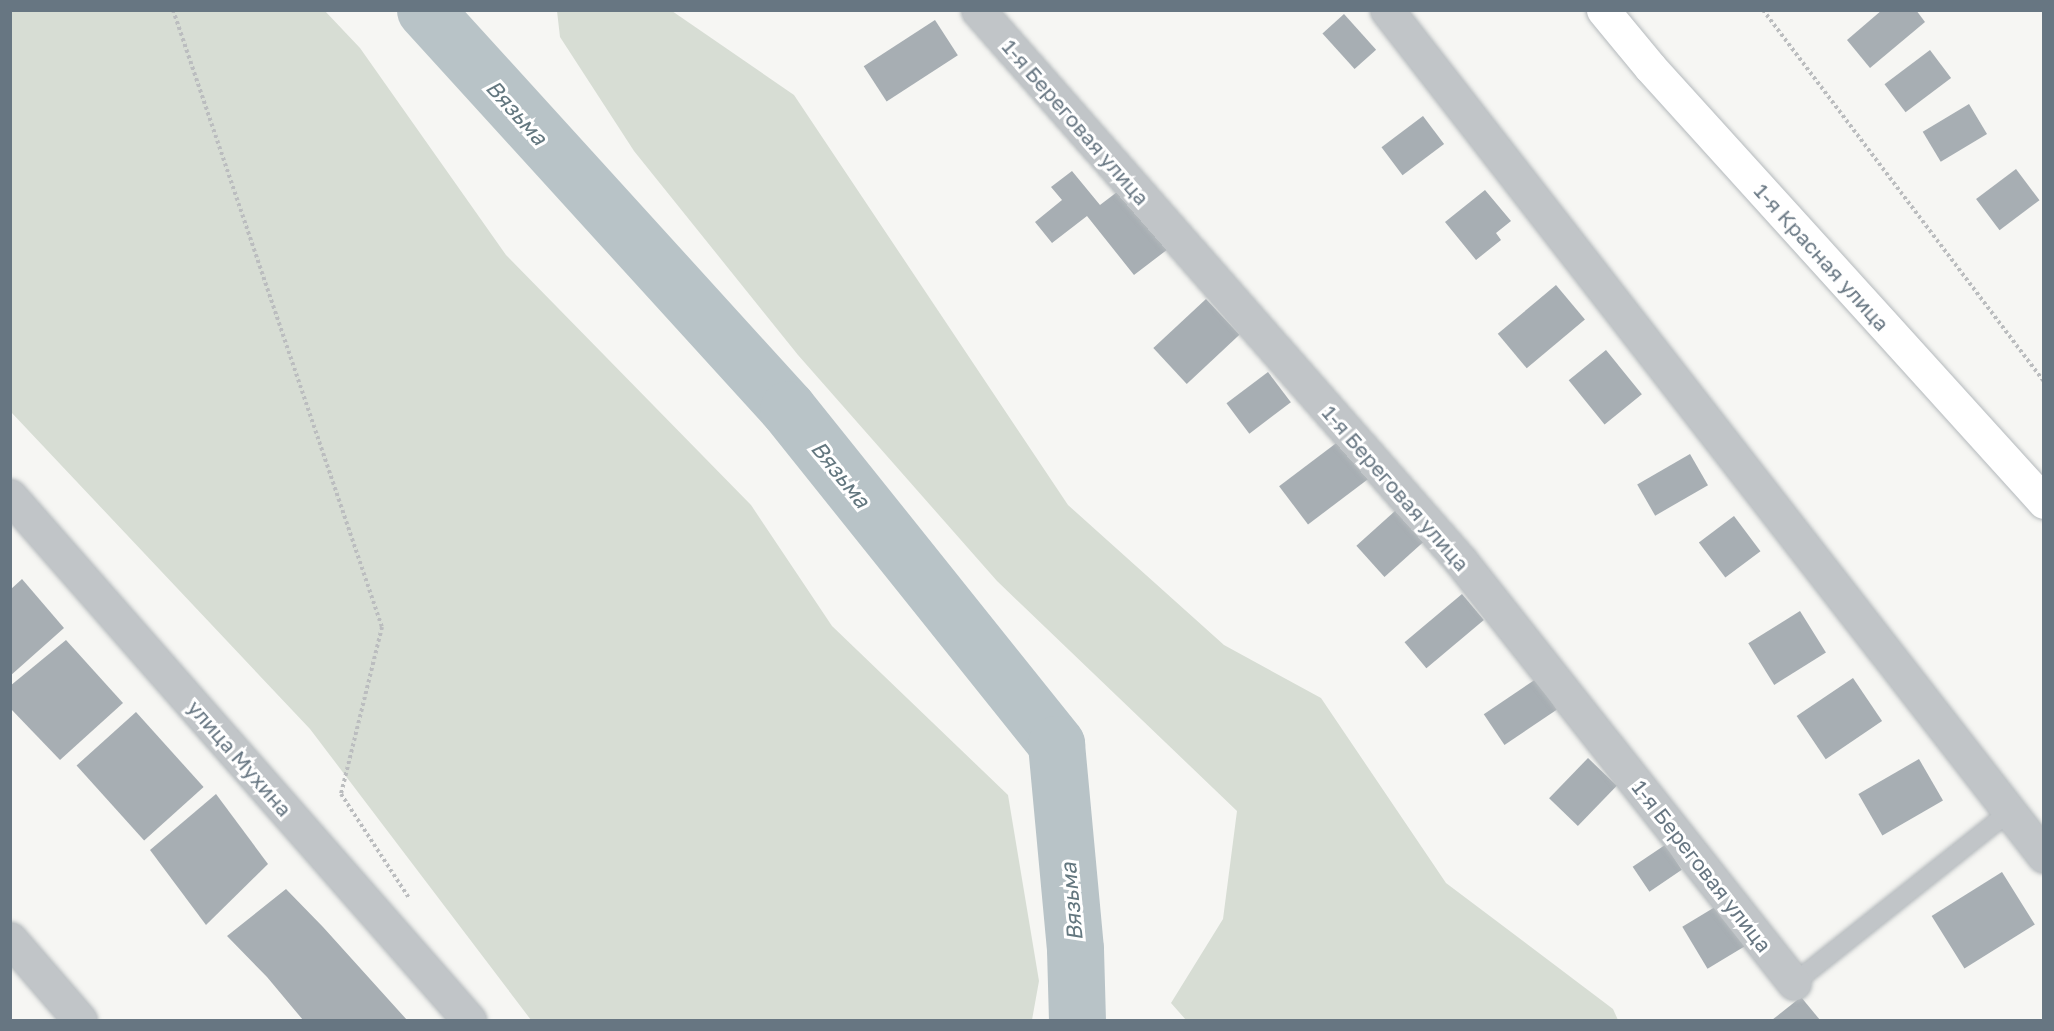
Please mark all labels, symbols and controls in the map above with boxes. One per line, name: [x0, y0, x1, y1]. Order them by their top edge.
street label: 1-я Береговая улица: [997, 34, 1155, 210]
water label: Вязьма: [481, 74, 553, 150]
street label: 1-я Красная улица: [1749, 178, 1895, 336]
street label: 1-я Береговая улица: [1317, 400, 1475, 576]
water label: Вязьма: [806, 435, 876, 513]
street label: улица Мухина: [183, 695, 297, 821]
street label: 1-я Береговая улица: [1627, 775, 1777, 957]
water label: Вязьма: [1054, 862, 1088, 942]

